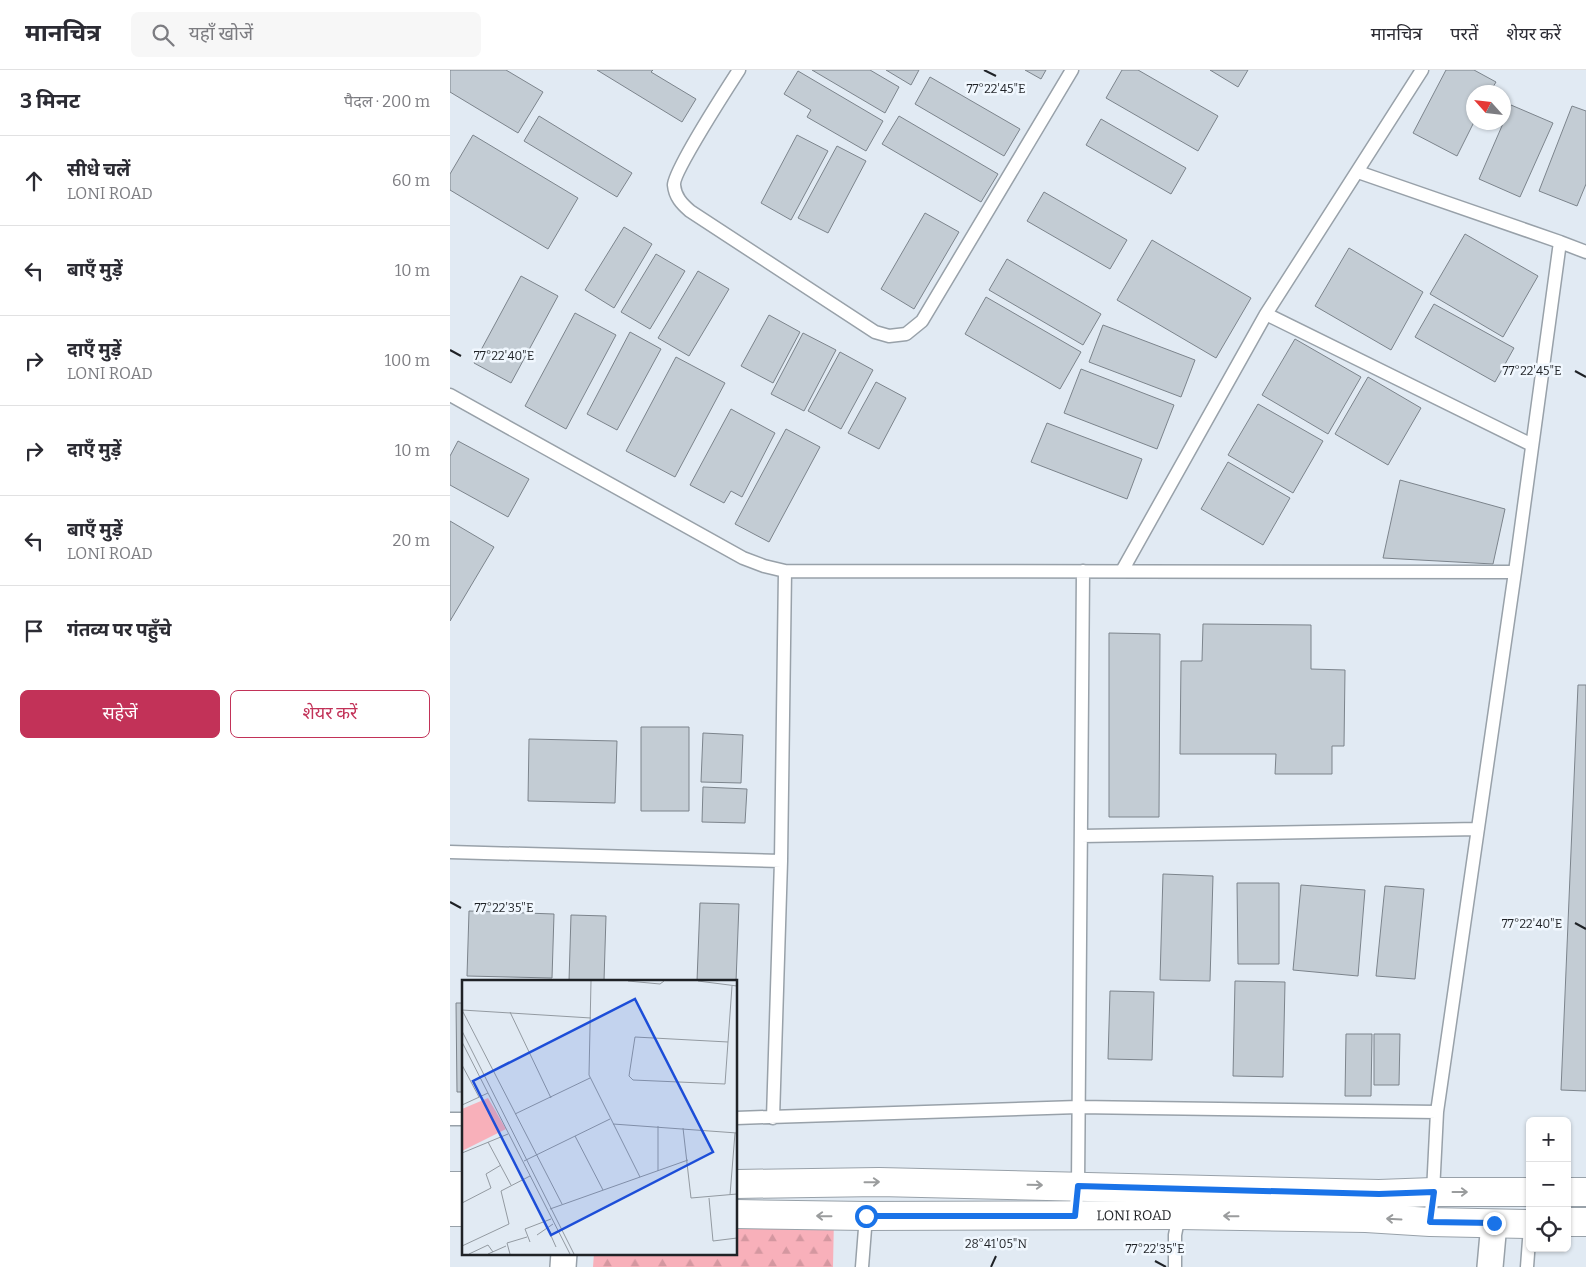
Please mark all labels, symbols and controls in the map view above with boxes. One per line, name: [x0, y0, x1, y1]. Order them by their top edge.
search box: [131, 12, 481, 57]
text: मानचित्र: [25, 19, 101, 47]
icon: search: [149, 21, 177, 49]
text: यहाँ खोजें: [189, 22, 253, 45]
text: मानचित्र: [1371, 23, 1422, 45]
text: परतें: [1450, 23, 1478, 45]
text: शेयर करें: [1506, 23, 1561, 45]
text: 77°22'45"E: [966, 82, 1026, 96]
north arrow: [1466, 85, 1511, 130]
text: 3 मिनट: [20, 88, 80, 114]
text: पैदल · 200 m: [344, 92, 430, 111]
text: सीधे चलें: [67, 158, 130, 181]
icon: ahead: [20, 167, 48, 195]
text: 60 m: [392, 171, 430, 190]
text: LONI ROAD: [67, 184, 153, 203]
icon: left: [20, 257, 48, 285]
text: बाएँ मुड़ें: [67, 258, 123, 281]
text: 10 m: [395, 261, 430, 280]
text: दाएँ मुड़ें: [67, 338, 121, 361]
icon: right: [20, 347, 48, 375]
text: 77°22'40"E: [474, 349, 534, 363]
text: 100 m: [385, 351, 430, 370]
text: LONI ROAD: [67, 364, 153, 383]
text: 77°22'45"E: [1502, 364, 1562, 378]
icon: right: [20, 437, 48, 465]
text: दाएँ मुड़ें: [67, 438, 121, 461]
text: 10 m: [395, 441, 430, 460]
text: बाएँ मुड़ें: [67, 518, 123, 541]
icon: left: [20, 527, 48, 555]
text: 20 m: [393, 531, 430, 550]
text: LONI ROAD: [67, 544, 153, 563]
icon: arrive: [20, 617, 48, 645]
text: गंतव्य पर पहुँचे: [67, 618, 172, 641]
button: सहेजें: [20, 690, 220, 738]
button: शेयर करें: [230, 690, 430, 738]
text: 77°22'35"E: [475, 901, 533, 915]
text: 77°22'40"E: [1502, 917, 1562, 931]
inset map: [462, 980, 738, 1254]
map controls: [1526, 1117, 1571, 1252]
button: +: [1526, 1117, 1571, 1162]
button: −: [1526, 1162, 1571, 1207]
one-way arrow: [864, 1177, 880, 1187]
one-way arrow: [1026, 1180, 1043, 1190]
one-way arrow: [1452, 1187, 1468, 1197]
route start: [855, 1205, 878, 1228]
street label: LONI ROAD: [1096, 1207, 1172, 1224]
button: locate: [1526, 1207, 1571, 1252]
one-way arrow: [816, 1211, 832, 1221]
one-way arrow: [1223, 1211, 1239, 1220]
route end: [1483, 1212, 1506, 1235]
one-way arrow: [1386, 1215, 1402, 1224]
text: 28°41'05"N: [965, 1237, 1027, 1251]
text: 77°22'35"E: [1126, 1242, 1184, 1256]

